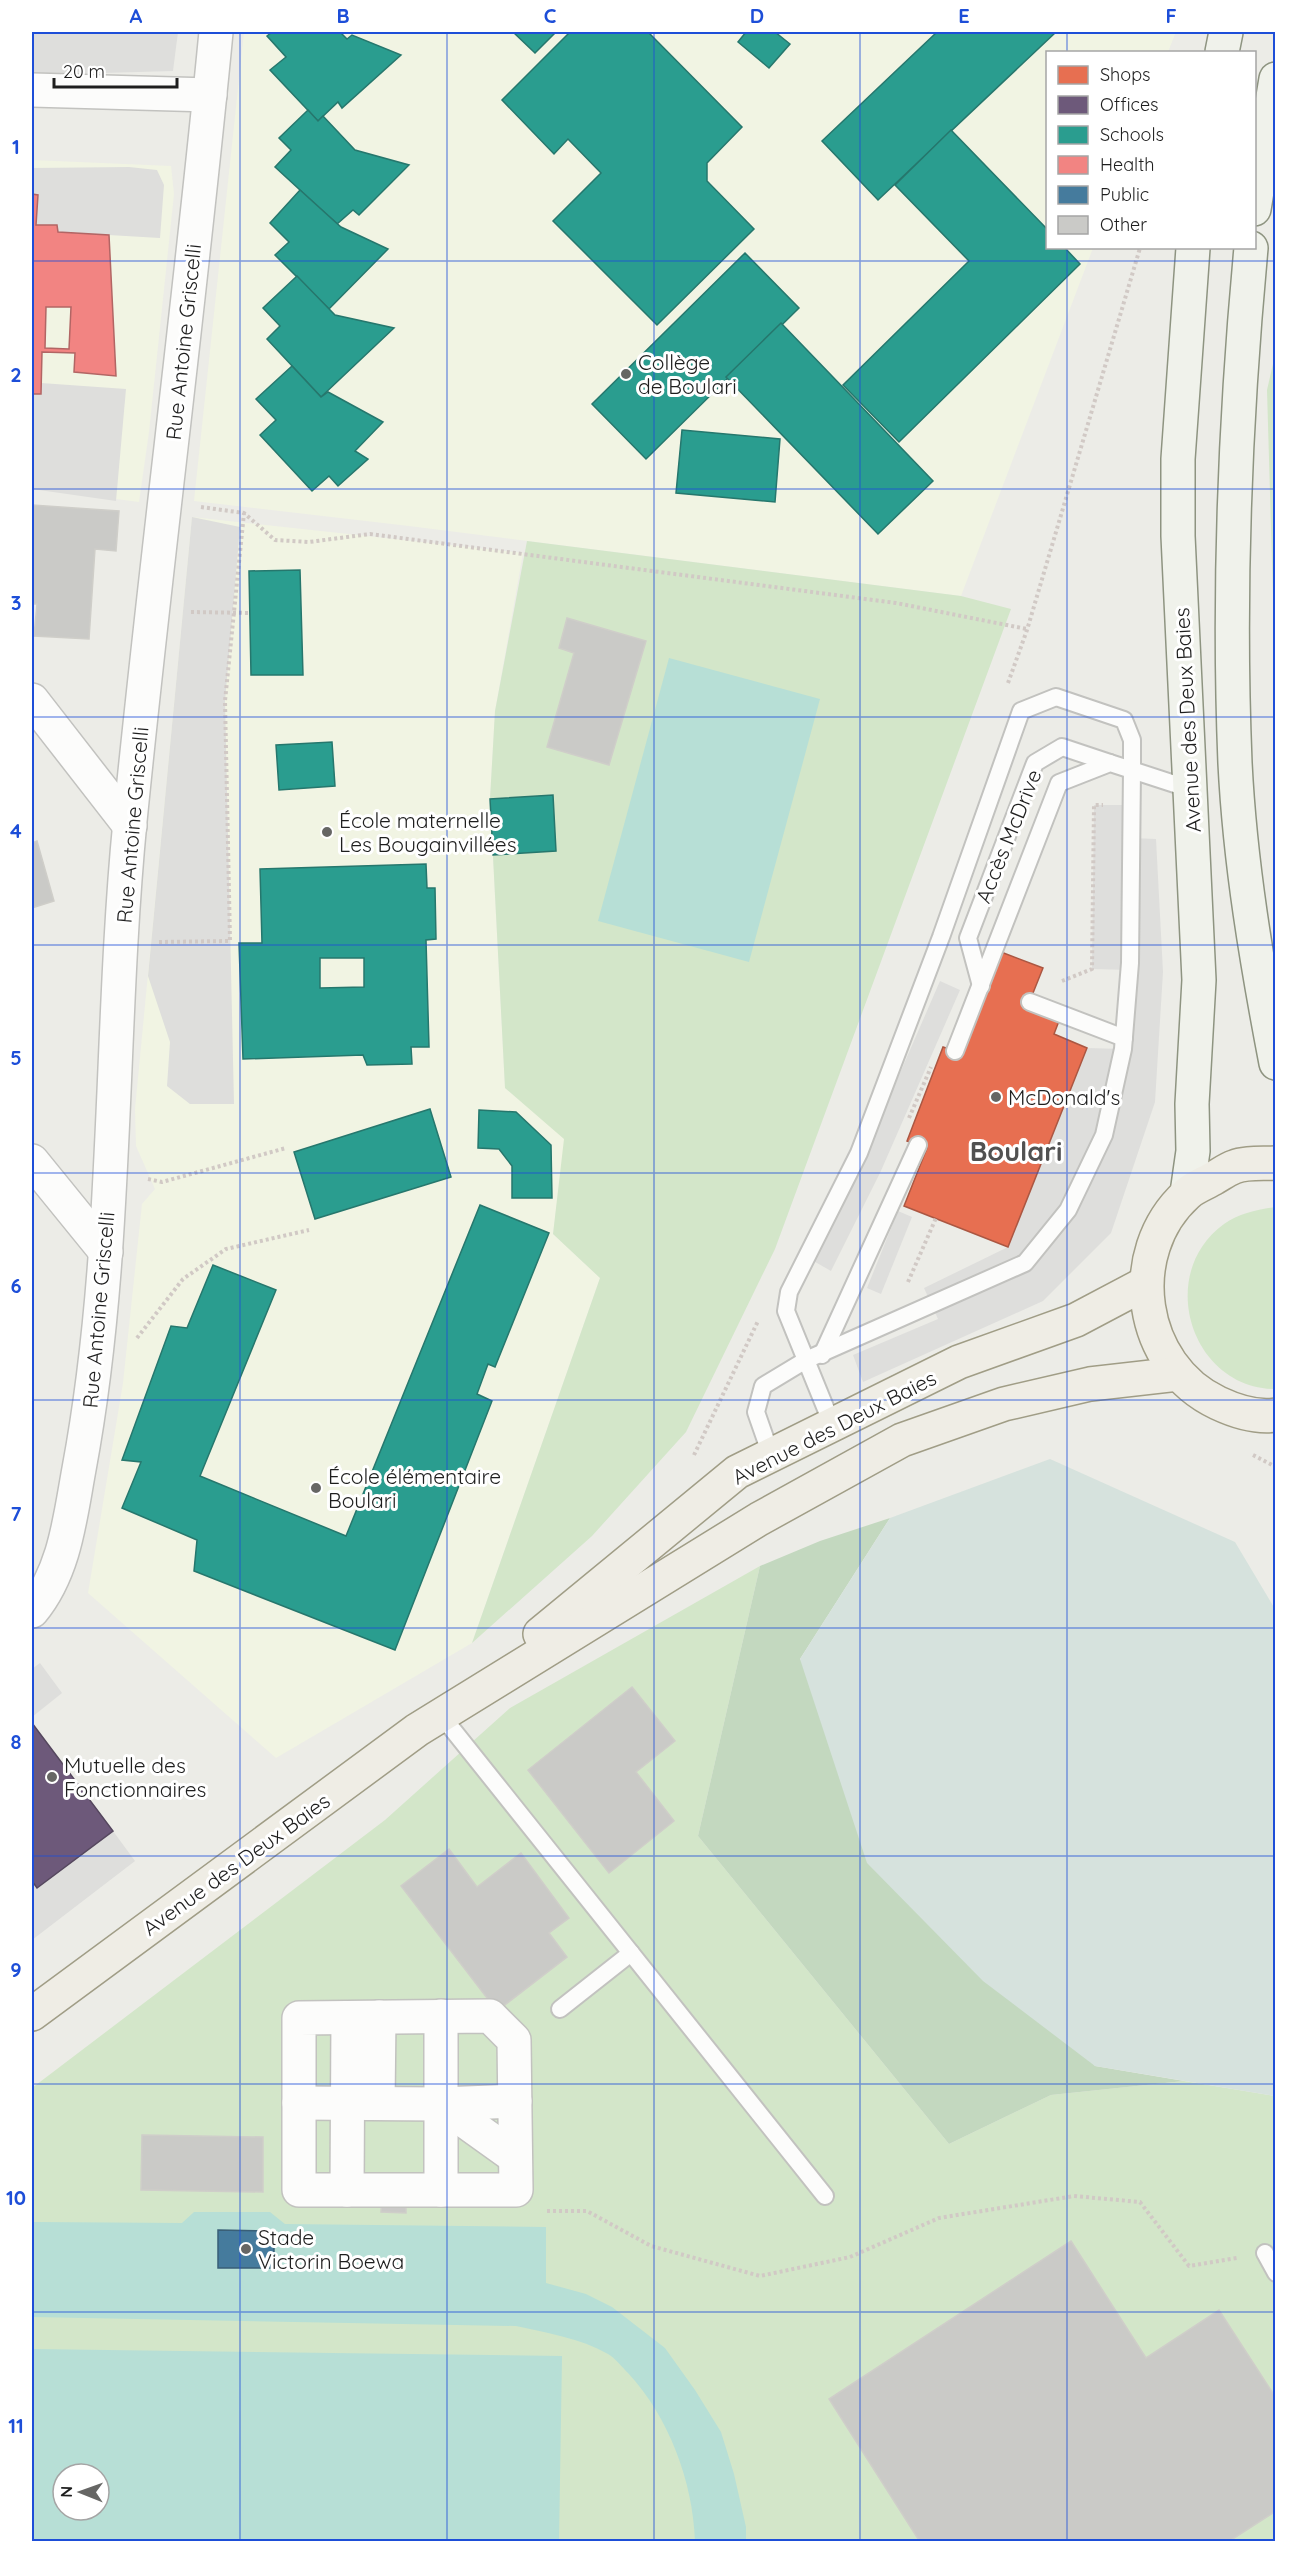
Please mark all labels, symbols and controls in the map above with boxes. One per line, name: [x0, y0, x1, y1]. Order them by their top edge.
text: A: [130, 3, 143, 28]
text: B: [336, 3, 350, 28]
text: C: [544, 3, 557, 28]
text: D: [750, 3, 764, 28]
text: E: [958, 3, 970, 28]
text: F: [1165, 3, 1177, 28]
scale bar: [54, 51, 177, 89]
legend: [1046, 51, 1256, 249]
text: 20 m: [63, 60, 105, 83]
text: Shops: [1100, 63, 1151, 86]
text: Offices: [1100, 93, 1159, 116]
text: Schools: [1100, 123, 1164, 146]
text: 1: [12, 134, 20, 159]
text: Health: [1100, 153, 1155, 176]
text: Public: [1100, 183, 1149, 206]
text: Other: [1100, 213, 1147, 236]
street label: Rue Antoine Griscelli: [160, 243, 206, 441]
place label: Collège de Boulari: [638, 349, 737, 399]
text: 2: [10, 362, 22, 387]
marker: Collège de Boulari: [619, 367, 633, 381]
text: 3: [11, 590, 21, 615]
street label: Avenue des Deux Baies: [1168, 607, 1206, 833]
street label: Rue Antoine Griscelli: [110, 726, 154, 924]
street label: Accès McDrive: [969, 765, 1047, 907]
place label: École maternelle Les Bougainvillées: [339, 807, 517, 857]
text: 4: [10, 818, 22, 843]
marker: École maternelle Les Bougainvillées: [320, 825, 334, 839]
text: 5: [10, 1045, 22, 1070]
place label: McDonald's: [1008, 1084, 1120, 1110]
marker: McDonald's: [989, 1090, 1003, 1104]
district label: Boulari: [970, 1134, 1062, 1168]
street label: Rue Antoine Griscelli: [76, 1211, 120, 1409]
text: 6: [10, 1273, 22, 1298]
street label: Avenue des Deux Baies: [728, 1364, 940, 1490]
place label: École élémentaire Boulari: [328, 1463, 501, 1513]
marker: École élémentaire Boulari: [309, 1481, 323, 1495]
text: 7: [11, 1501, 22, 1526]
text: 8: [11, 1729, 22, 1754]
place label: Mutuelle des Fonctionnaires: [64, 1752, 206, 1802]
marker: Mutuelle des Fonctionnaires: [45, 1770, 59, 1784]
street label: Avenue des Deux Baies: [137, 1787, 335, 1941]
text: 9: [10, 1957, 22, 1982]
text: 10: [6, 2185, 26, 2210]
place label: Stade Victorin Boewa: [258, 2224, 404, 2274]
marker: Stade Victorin Boewa: [239, 2242, 253, 2256]
text: 11: [8, 2413, 24, 2438]
north arrow: [51, 2462, 111, 2522]
text: N: [56, 2486, 76, 2498]

